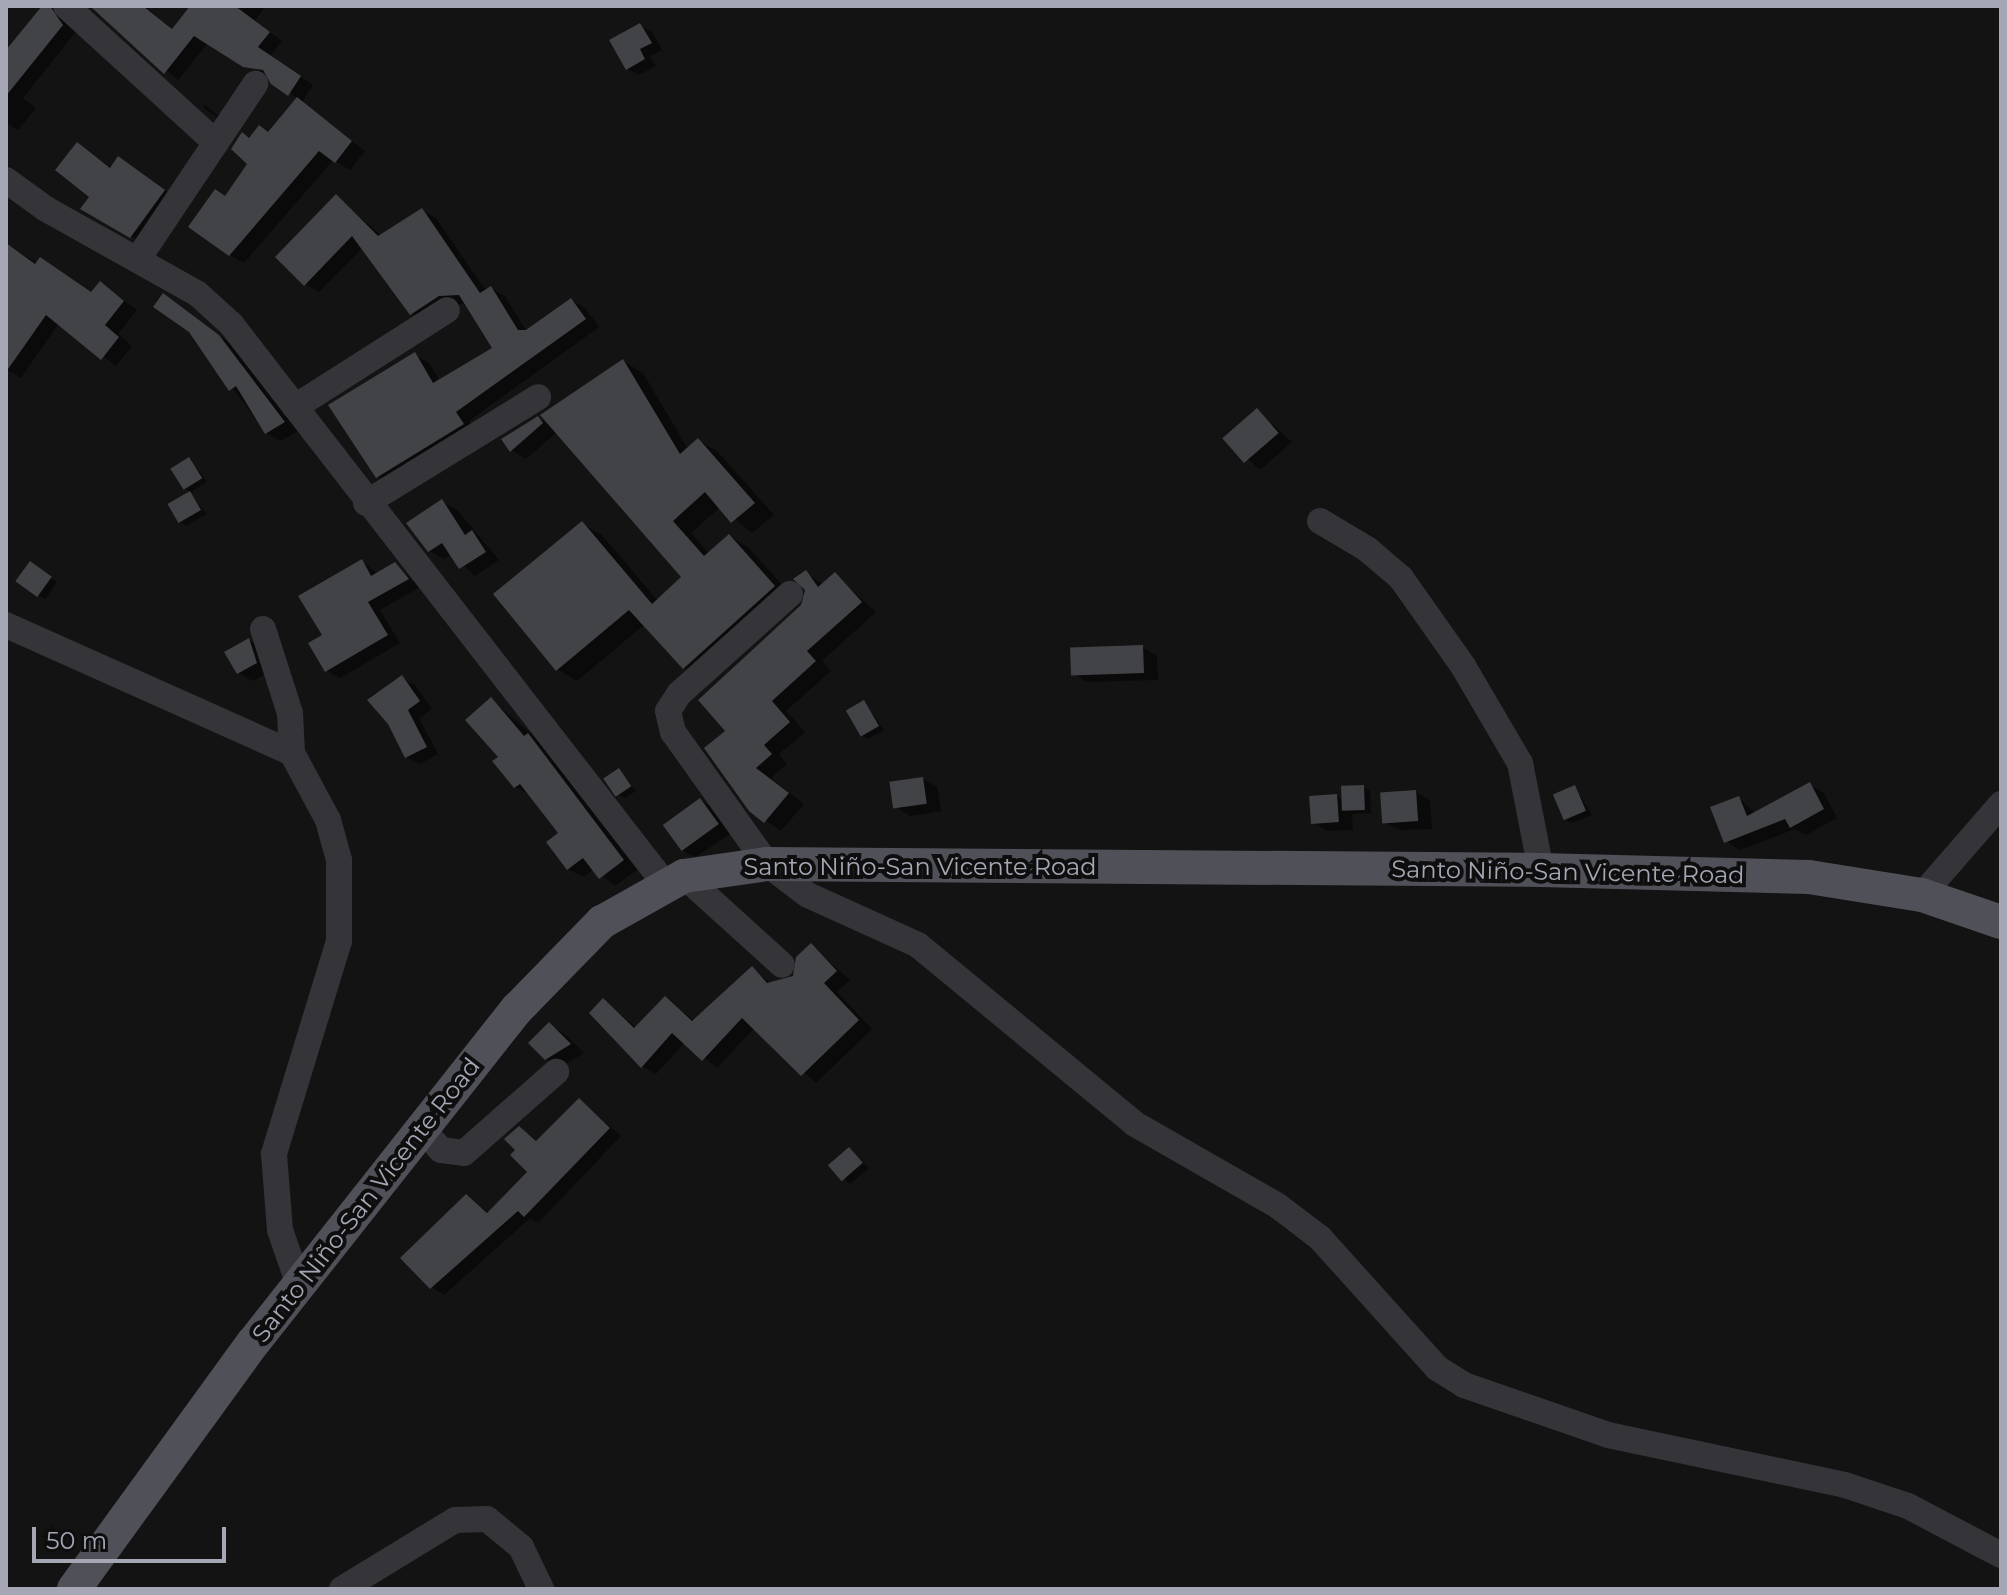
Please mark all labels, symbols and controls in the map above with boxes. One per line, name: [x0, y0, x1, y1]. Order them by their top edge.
street label: Santo Niño-San Vicente Road: [743, 853, 1097, 881]
street label: Santo Niño-San Vicente Road: [1391, 855, 1745, 889]
street label: Santo Niño-San Vicente Road: [246, 1052, 486, 1348]
scale bar: [36, 1511, 230, 1561]
text: 50 m: [46, 1526, 107, 1555]

